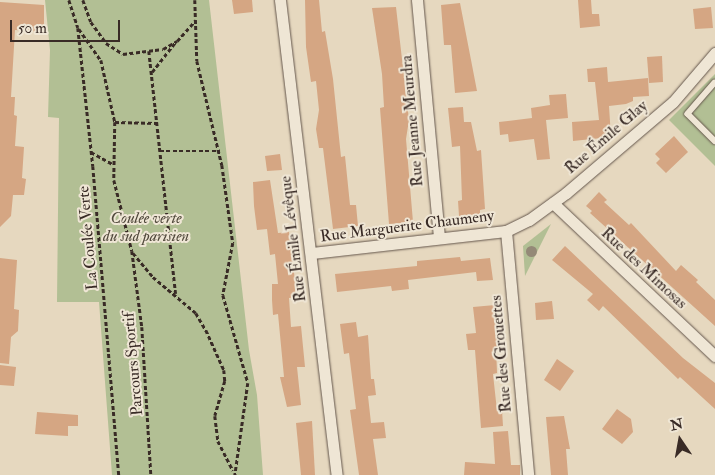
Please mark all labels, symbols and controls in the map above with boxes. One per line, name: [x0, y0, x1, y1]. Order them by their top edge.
scale bar: [12, 10, 122, 42]
text: 50 m: [18, 19, 47, 38]
street label: Rue Jeanne Meurdra: [397, 54, 427, 188]
street label: Rue Émile Glay: [561, 96, 651, 178]
street label: Rue Émile Lévêque: [276, 175, 310, 303]
street label: La Coulée Verte: [74, 185, 102, 291]
street label: Rue Marguerite Chaumeny: [319, 206, 495, 246]
park label: Coulée verte du sud parisien: [103, 208, 189, 246]
street label: Rue des Mimosas: [597, 223, 691, 313]
street label: Rue des Grouettes: [486, 295, 516, 413]
street label: Parcours Sportif: [119, 311, 147, 417]
north arrow: [655, 415, 705, 465]
text: N: [669, 415, 685, 434]

